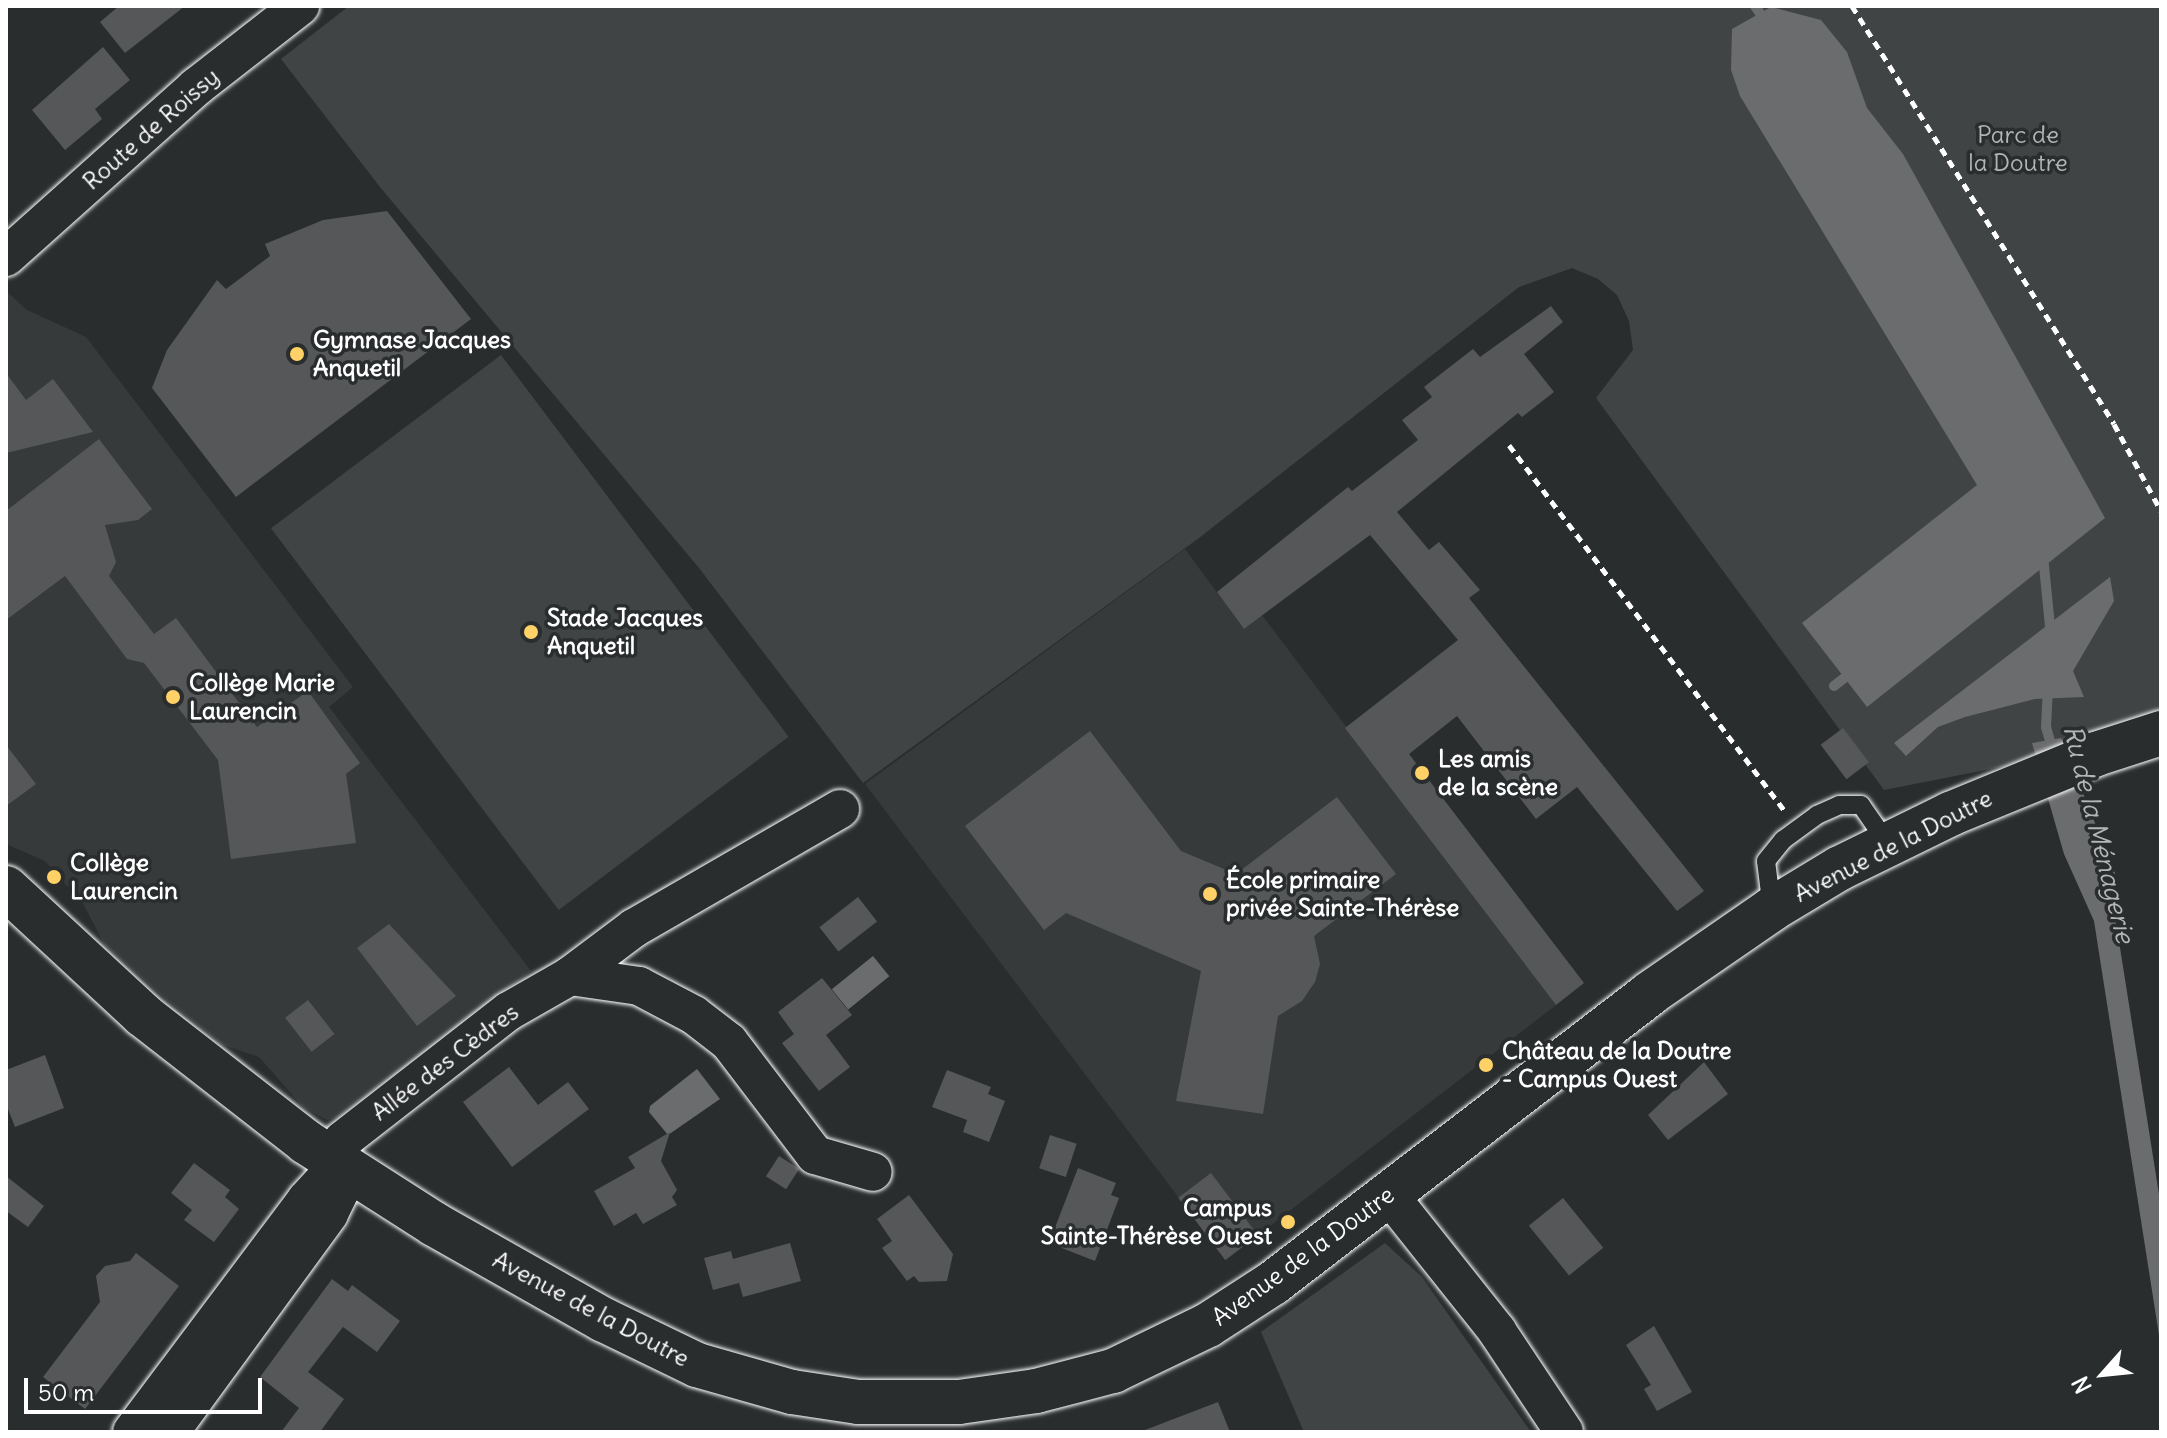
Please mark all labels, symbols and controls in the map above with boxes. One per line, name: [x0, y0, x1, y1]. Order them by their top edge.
street label: Route de Roissy: [77, 62, 225, 196]
park label: Parc de la Doutre: [1968, 121, 2068, 177]
place label: Gymnase Jacques Anquetil: [313, 326, 511, 382]
marker: Gymnase Jacques Anquetil: [288, 345, 306, 363]
place label: Stade Jacques Anquetil: [547, 604, 703, 660]
marker: Stade Jacques Anquetil: [522, 623, 540, 641]
place label: Collège Marie Laurencin: [189, 669, 335, 725]
marker: Collège Marie Laurencin: [164, 688, 182, 706]
water label: Ru de la Ménagerie: [2057, 722, 2141, 946]
place label: Les amis de la scène: [1438, 745, 1558, 801]
marker: Les amis de la scène: [1413, 764, 1431, 782]
street label: Avenue de la Doutre: [1789, 784, 1997, 908]
place label: Collège Laurencin: [70, 849, 178, 905]
place label: École primaire privée Sainte-Thérèse: [1226, 866, 1459, 922]
marker: Collège Laurencin: [45, 868, 63, 886]
marker: École primaire privée Sainte-Thérèse: [1201, 885, 1219, 903]
street label: Allée des Cèdres: [366, 997, 524, 1127]
place label: Château de la Doutre - Campus Ouest: [1502, 1037, 1731, 1093]
marker: Château de la Doutre - Campus Ouest: [1477, 1056, 1495, 1074]
street label: Avenue de la Doutre: [1206, 1180, 1400, 1332]
place label: Campus Sainte-Thérèse Ouest: [1041, 1194, 1272, 1250]
marker: Campus Sainte-Thérèse Ouest: [1279, 1213, 1297, 1231]
street label: Avenue de la Doutre: [488, 1245, 694, 1373]
north arrow: [2063, 1334, 2143, 1414]
scale bar: [28, 1362, 266, 1412]
text: N: [2066, 1372, 2098, 1398]
text: 50 m: [38, 1377, 94, 1407]

